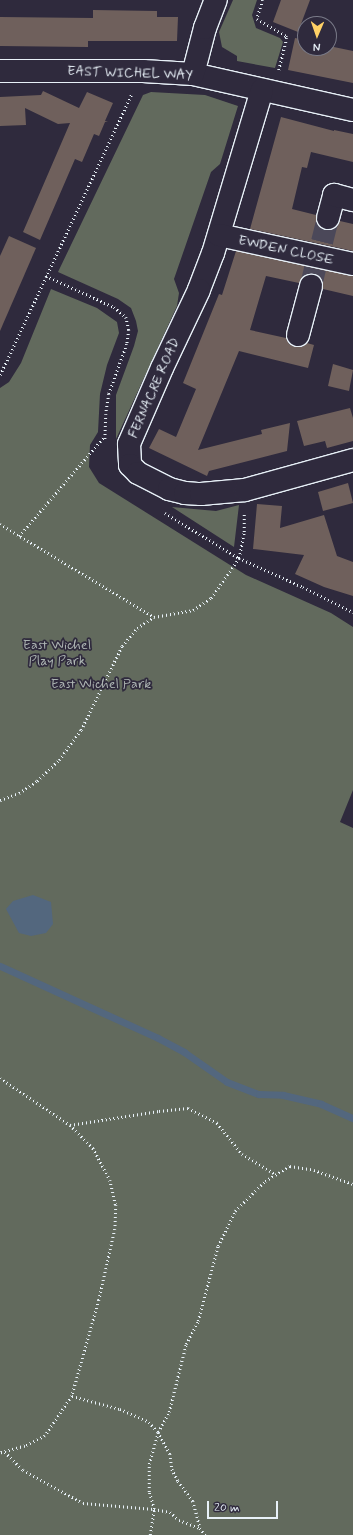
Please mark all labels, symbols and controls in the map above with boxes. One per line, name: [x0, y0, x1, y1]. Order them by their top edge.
north arrow: [297, 16, 337, 56]
text: N: [313, 40, 321, 54]
street label: EAST WICHEL WAY: [66, 62, 194, 84]
street label: EWDEN CLOSE: [237, 232, 335, 268]
street label: FERNACRE ROAD: [125, 336, 183, 440]
park label: East Wichel Play Park: [23, 637, 91, 670]
park label: East Wichel Park: [51, 676, 151, 692]
scale bar: [209, 1493, 280, 1519]
text: 20 m: [214, 1500, 240, 1516]

